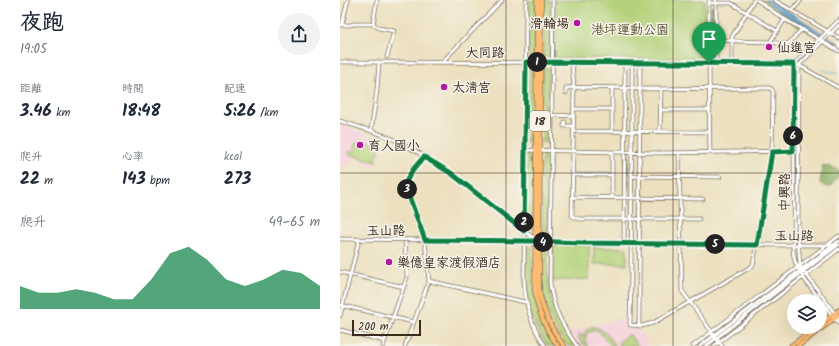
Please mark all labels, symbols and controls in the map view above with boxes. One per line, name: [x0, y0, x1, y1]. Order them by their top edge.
text: 夜跑: [20, 6, 64, 41]
button: share: [278, 13, 320, 55]
place label: 滑輪場: [530, 14, 569, 35]
marker: 滑輪場: [572, 18, 582, 28]
park label: 港坪運動公園: [591, 20, 669, 41]
pin: [692, 22, 726, 63]
icon: arrive: [698, 28, 720, 50]
place label: 仙進宮: [777, 38, 816, 59]
text: 19:05: [20, 39, 47, 60]
marker: 仙進宮: [764, 42, 774, 52]
street label: 大同路: [465, 43, 505, 64]
pin: 1: [527, 52, 547, 72]
text: 1: [535, 53, 539, 71]
place label: 太清宮: [452, 78, 491, 99]
text: 距離: [20, 80, 42, 98]
text: 時間: [122, 80, 144, 98]
text: 配速: [224, 80, 246, 98]
marker: 太清宮: [439, 82, 449, 92]
text: 3.46: [20, 98, 52, 125]
text: 18:48: [122, 98, 161, 125]
text: 5:26: [224, 98, 256, 125]
text: km: [52, 104, 70, 122]
text: /km: [256, 104, 278, 122]
road number: 18: [530, 111, 550, 131]
pin: 6: [783, 126, 803, 146]
text: 6: [790, 127, 796, 145]
place label: 育人國小: [368, 136, 420, 157]
marker: 育人國小: [355, 140, 365, 150]
text: 爬升: [20, 148, 42, 166]
text: 心率: [122, 148, 144, 166]
text: kcal: [224, 148, 242, 166]
text: 22: [20, 166, 40, 193]
text: 143: [122, 166, 146, 193]
text: 273: [224, 166, 251, 193]
text: m: [40, 172, 53, 190]
text: bpm: [146, 172, 170, 190]
street label: 中興路: [775, 172, 796, 212]
pin: 3: [397, 179, 417, 199]
text: 3: [404, 180, 410, 198]
text: 爬升: [20, 212, 46, 233]
text: 49–65 m: [269, 212, 320, 233]
pin: 2: [514, 212, 534, 232]
text: 2: [521, 213, 527, 231]
street label: 玉山路: [366, 221, 406, 242]
street label: 玉山路: [774, 226, 814, 247]
pin: 4: [533, 232, 553, 252]
text: 4: [540, 233, 546, 251]
pin: 5: [705, 234, 725, 254]
text: 5: [712, 235, 718, 253]
place label: 樂億皇家渡假酒店: [397, 253, 501, 274]
marker: 樂億皇家渡假酒店: [384, 257, 394, 267]
map controls: [787, 294, 827, 334]
button: layers: [787, 294, 827, 334]
scale bar: [352, 318, 421, 337]
text: 200 m: [358, 318, 389, 336]

